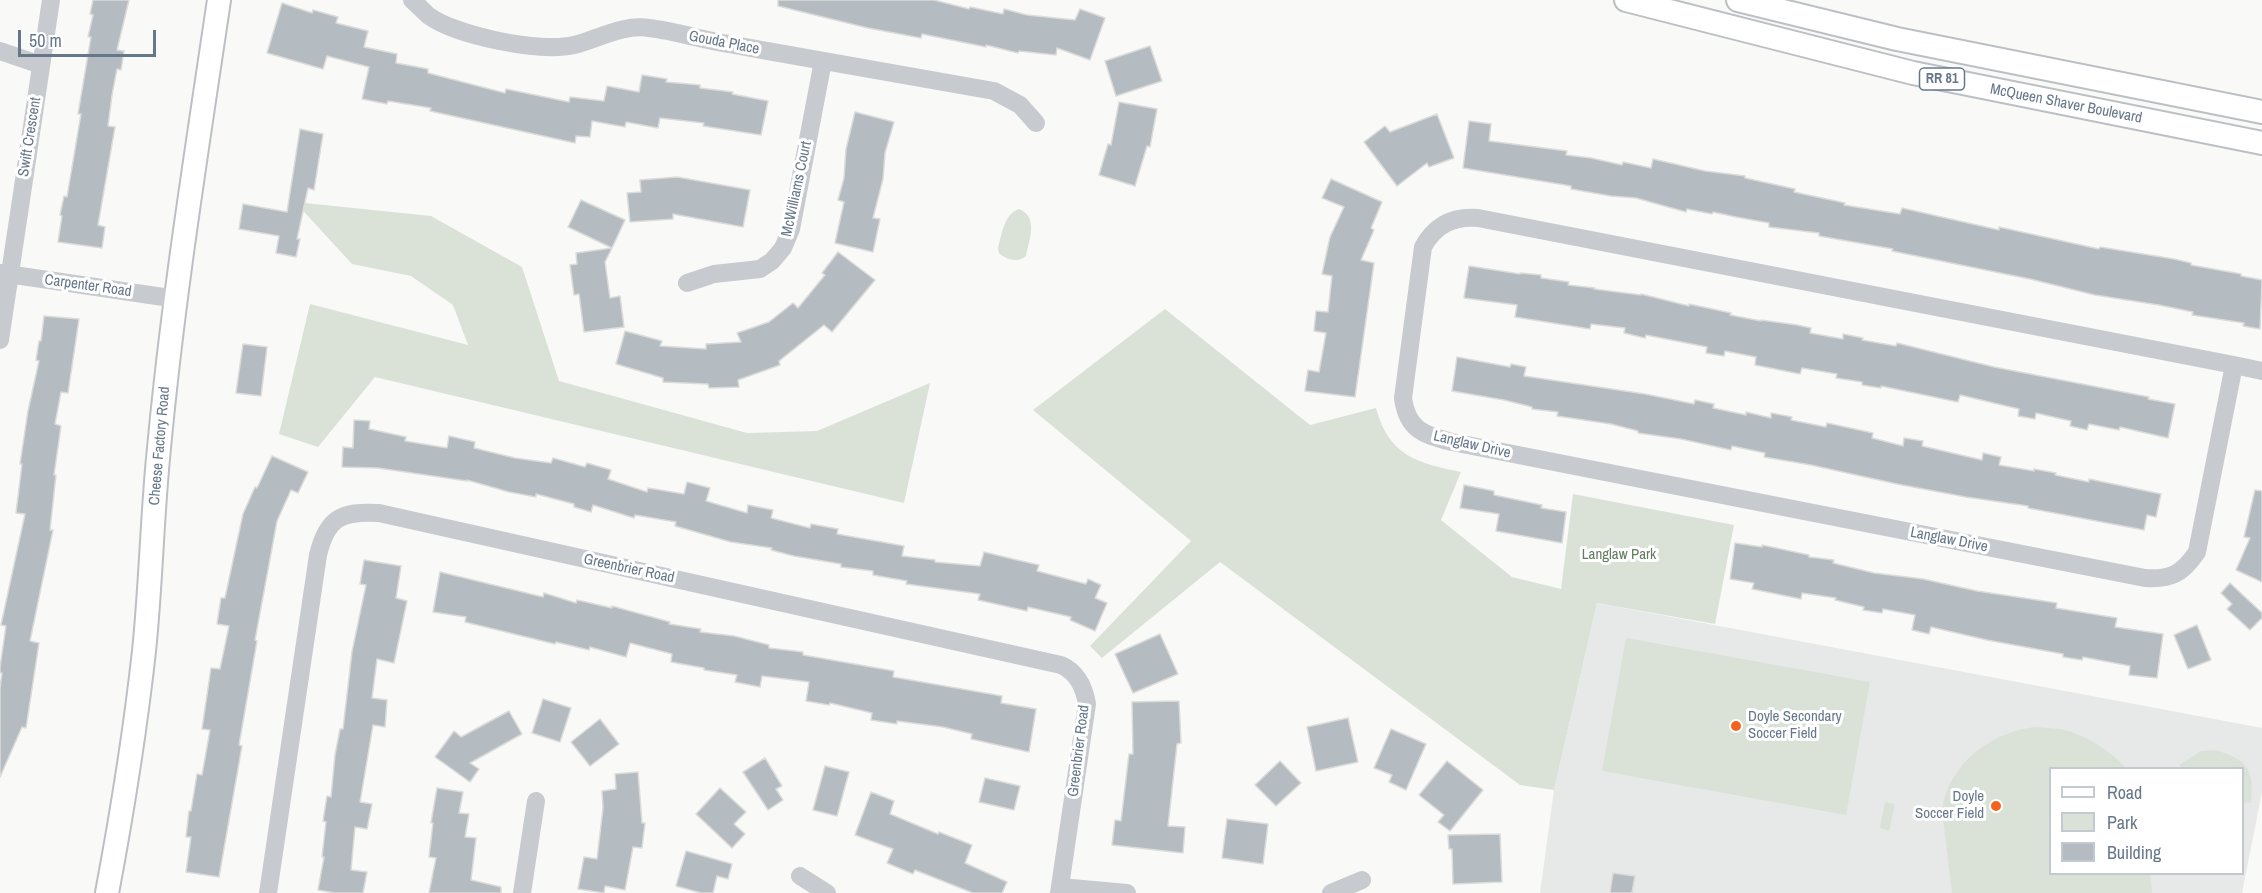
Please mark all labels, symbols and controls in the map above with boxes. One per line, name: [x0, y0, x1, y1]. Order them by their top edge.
scale bar: [21, 18, 159, 56]
street label: Gouda Place: [687, 27, 761, 59]
text: 50 m: [29, 28, 62, 53]
road number: RR 81: [1920, 68, 1964, 90]
street label: McQueen Shaver Boulevard: [1988, 80, 2144, 128]
street label: Swift Crescent: [15, 96, 45, 178]
street label: McWilliams Court: [778, 140, 816, 238]
street label: Carpenter Road: [43, 271, 133, 301]
street label: Cheese Factory Road: [146, 386, 174, 506]
street label: Langlaw Drive: [1432, 427, 1512, 463]
street label: Langlaw Drive: [1909, 524, 1989, 556]
park label: Langlaw Park: [1582, 546, 1656, 564]
street label: Greenbrier Road: [582, 551, 676, 587]
street label: Greenbrier Road: [1064, 704, 1094, 798]
place label: Doyle Secondary Soccer Field: [1748, 708, 1842, 743]
marker: Doyle Secondary Soccer Field: [1729, 719, 1743, 733]
legend: [2049, 767, 2244, 875]
text: Road: [2107, 780, 2142, 805]
place label: Doyle Soccer Field: [1915, 788, 1984, 823]
marker: Doyle Soccer Field: [1989, 799, 2003, 813]
text: Park: [2107, 810, 2137, 835]
text: Building: [2107, 840, 2161, 865]

